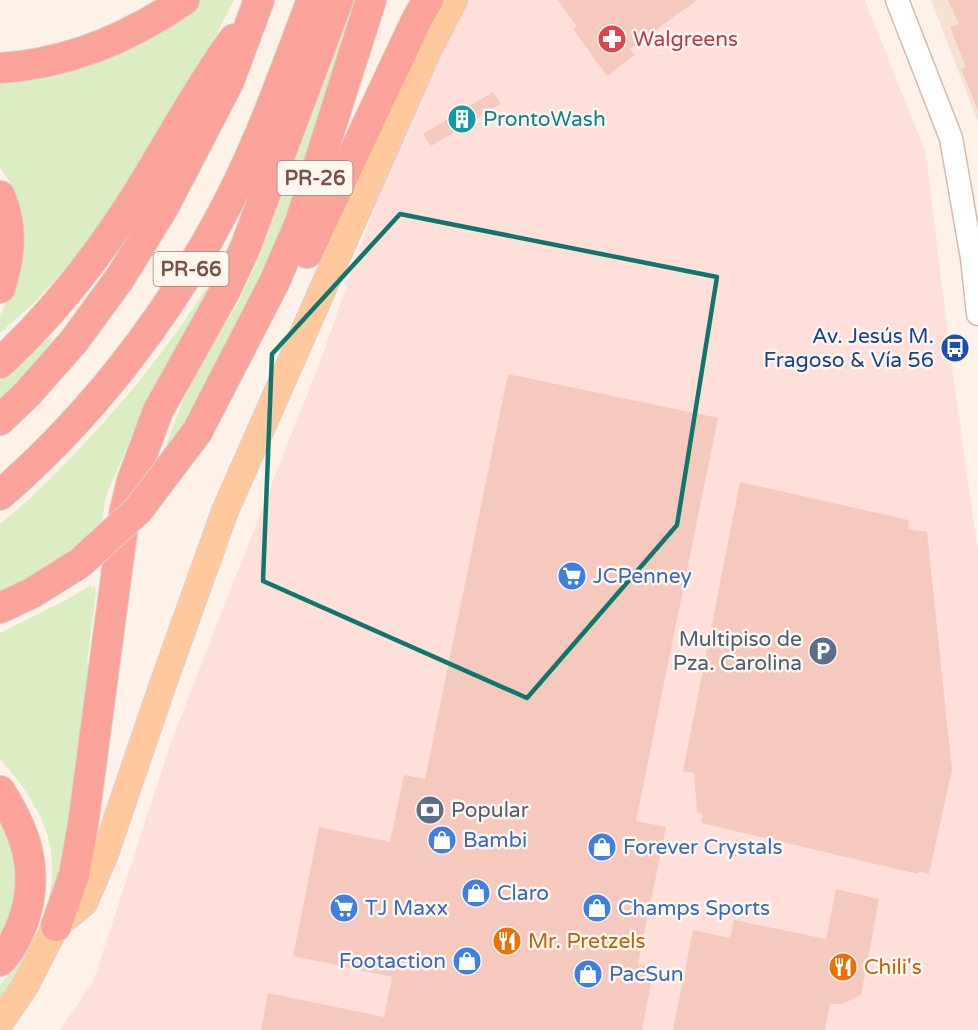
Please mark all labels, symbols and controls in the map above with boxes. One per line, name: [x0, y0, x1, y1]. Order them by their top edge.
pharmacy icon: Walgreens: [596, 23, 628, 55]
place label: Walgreens: [633, 27, 738, 52]
building icon: ProntoWash: [446, 103, 478, 135]
place label: ProntoWash: [483, 107, 606, 132]
road number: PR-26: [278, 161, 352, 195]
road number: PR-66: [154, 252, 228, 286]
place label: Av. Jesús M. Fragoso & Vía 56: [764, 324, 934, 373]
bus stop icon: Av. Jesús M. Fragoso & Vía 56: [939, 332, 971, 364]
supermarket icon: JCPenney: [556, 560, 588, 592]
place label: JCPenney: [593, 564, 692, 589]
place label: Multipiso de Pza. Carolina: [673, 627, 802, 676]
parking icon: Multipiso de Pza. Carolina: [807, 635, 839, 667]
bank icon: Popular: [414, 794, 446, 826]
place label: Popular: [451, 798, 529, 823]
shop icon: Bambi: [426, 824, 458, 856]
place label: Bambi: [463, 828, 527, 853]
shop icon: Forever Crystals: [586, 831, 618, 863]
place label: Forever Crystals: [623, 835, 782, 860]
shop icon: Claro: [460, 877, 492, 909]
place label: Claro: [497, 881, 549, 906]
supermarket icon: TJ Maxx: [328, 892, 360, 924]
shop icon: Champs Sports: [581, 892, 613, 924]
place label: TJ Maxx: [365, 896, 448, 921]
place label: Champs Sports: [618, 896, 770, 921]
restaurant icon: Mr. Pretzels: [491, 925, 523, 957]
place label: Mr. Pretzels: [528, 929, 646, 954]
shop icon: Footaction: [451, 945, 483, 977]
place label: Footaction: [339, 949, 446, 974]
restaurant icon: Chili's: [827, 951, 859, 983]
place label: Chili's: [864, 955, 922, 980]
shop icon: PacSun: [572, 958, 604, 990]
place label: PacSun: [609, 962, 684, 987]

